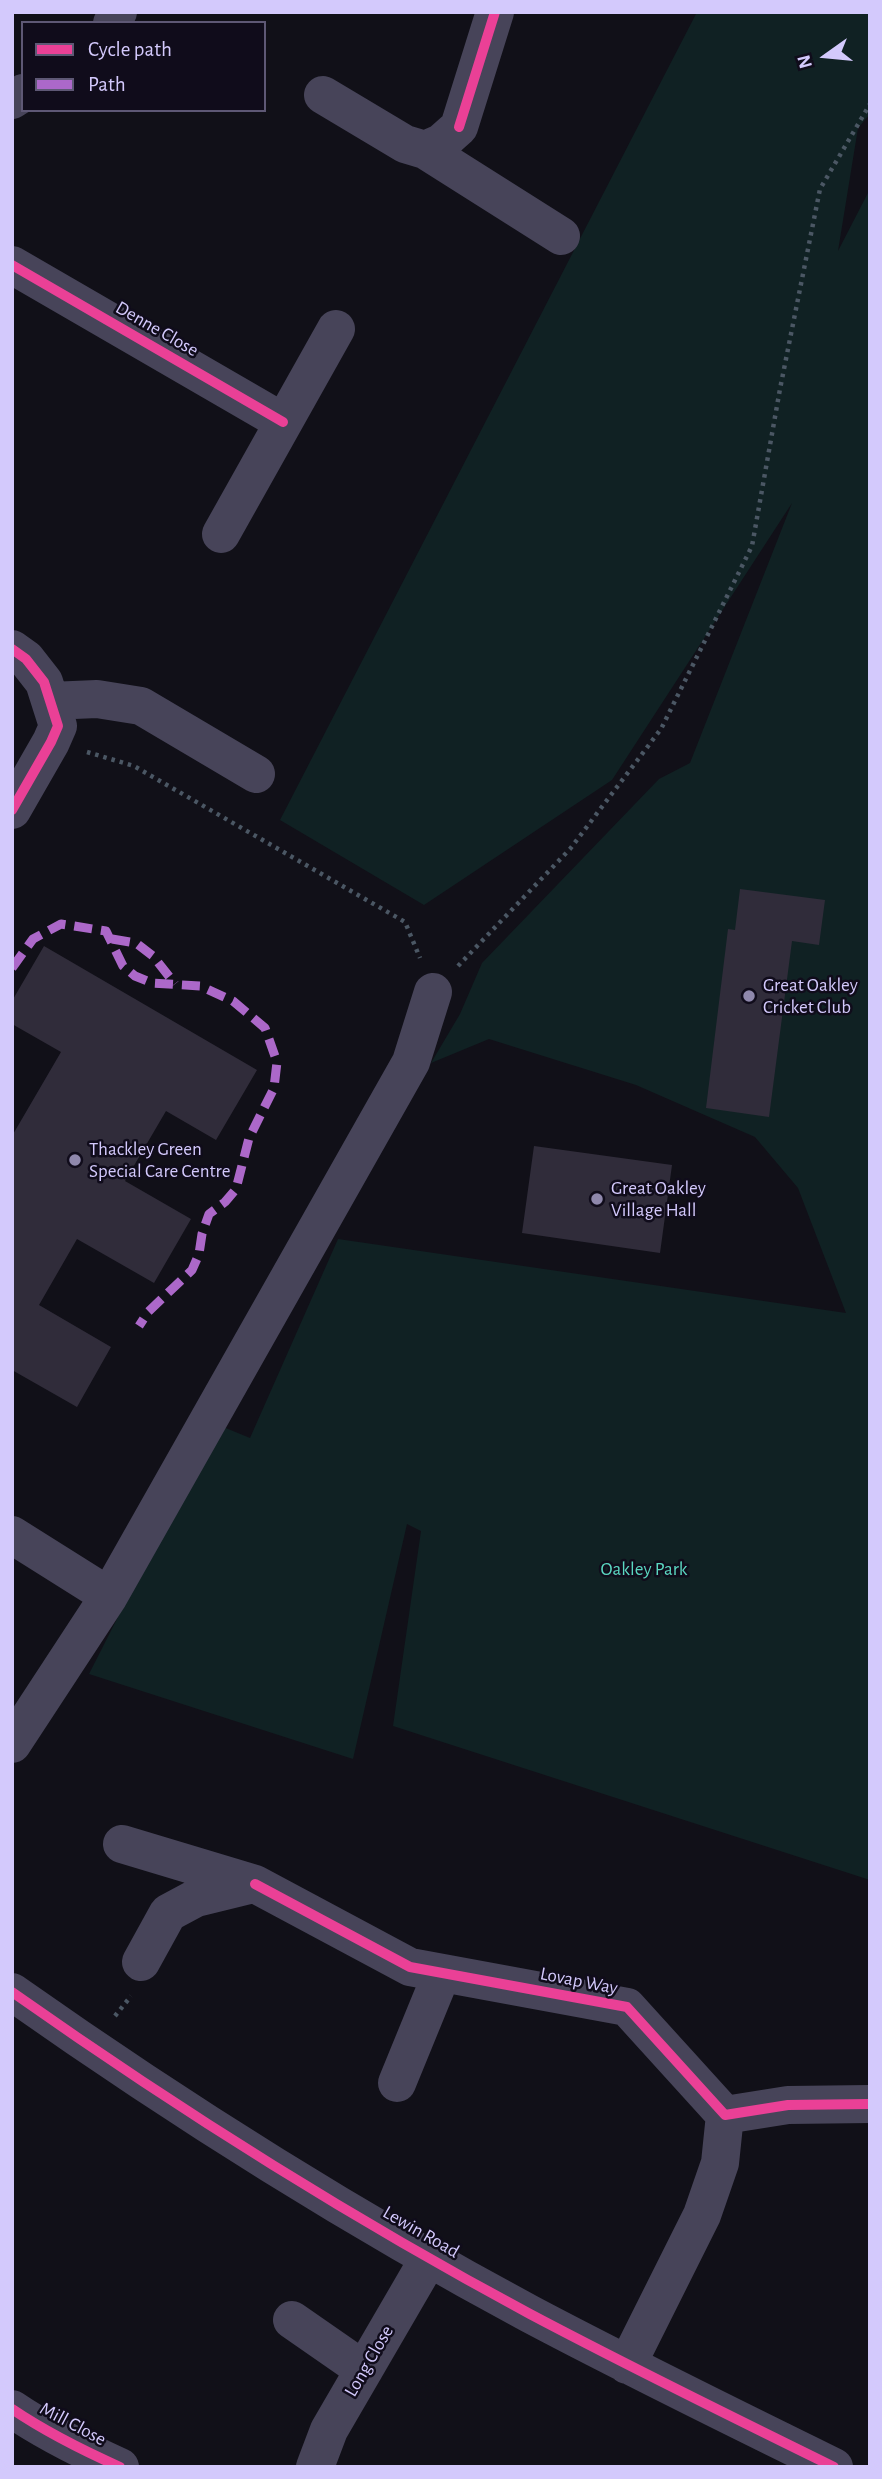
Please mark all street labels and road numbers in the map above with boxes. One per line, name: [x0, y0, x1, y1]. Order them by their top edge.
street label: Denne Close: [111, 296, 203, 362]
street label: Lovap Way: [538, 1962, 620, 2000]
street label: Lewin Road: [379, 2201, 463, 2263]
street label: Long Close: [339, 2321, 399, 2401]
street label: Mill Close: [36, 2397, 110, 2451]

